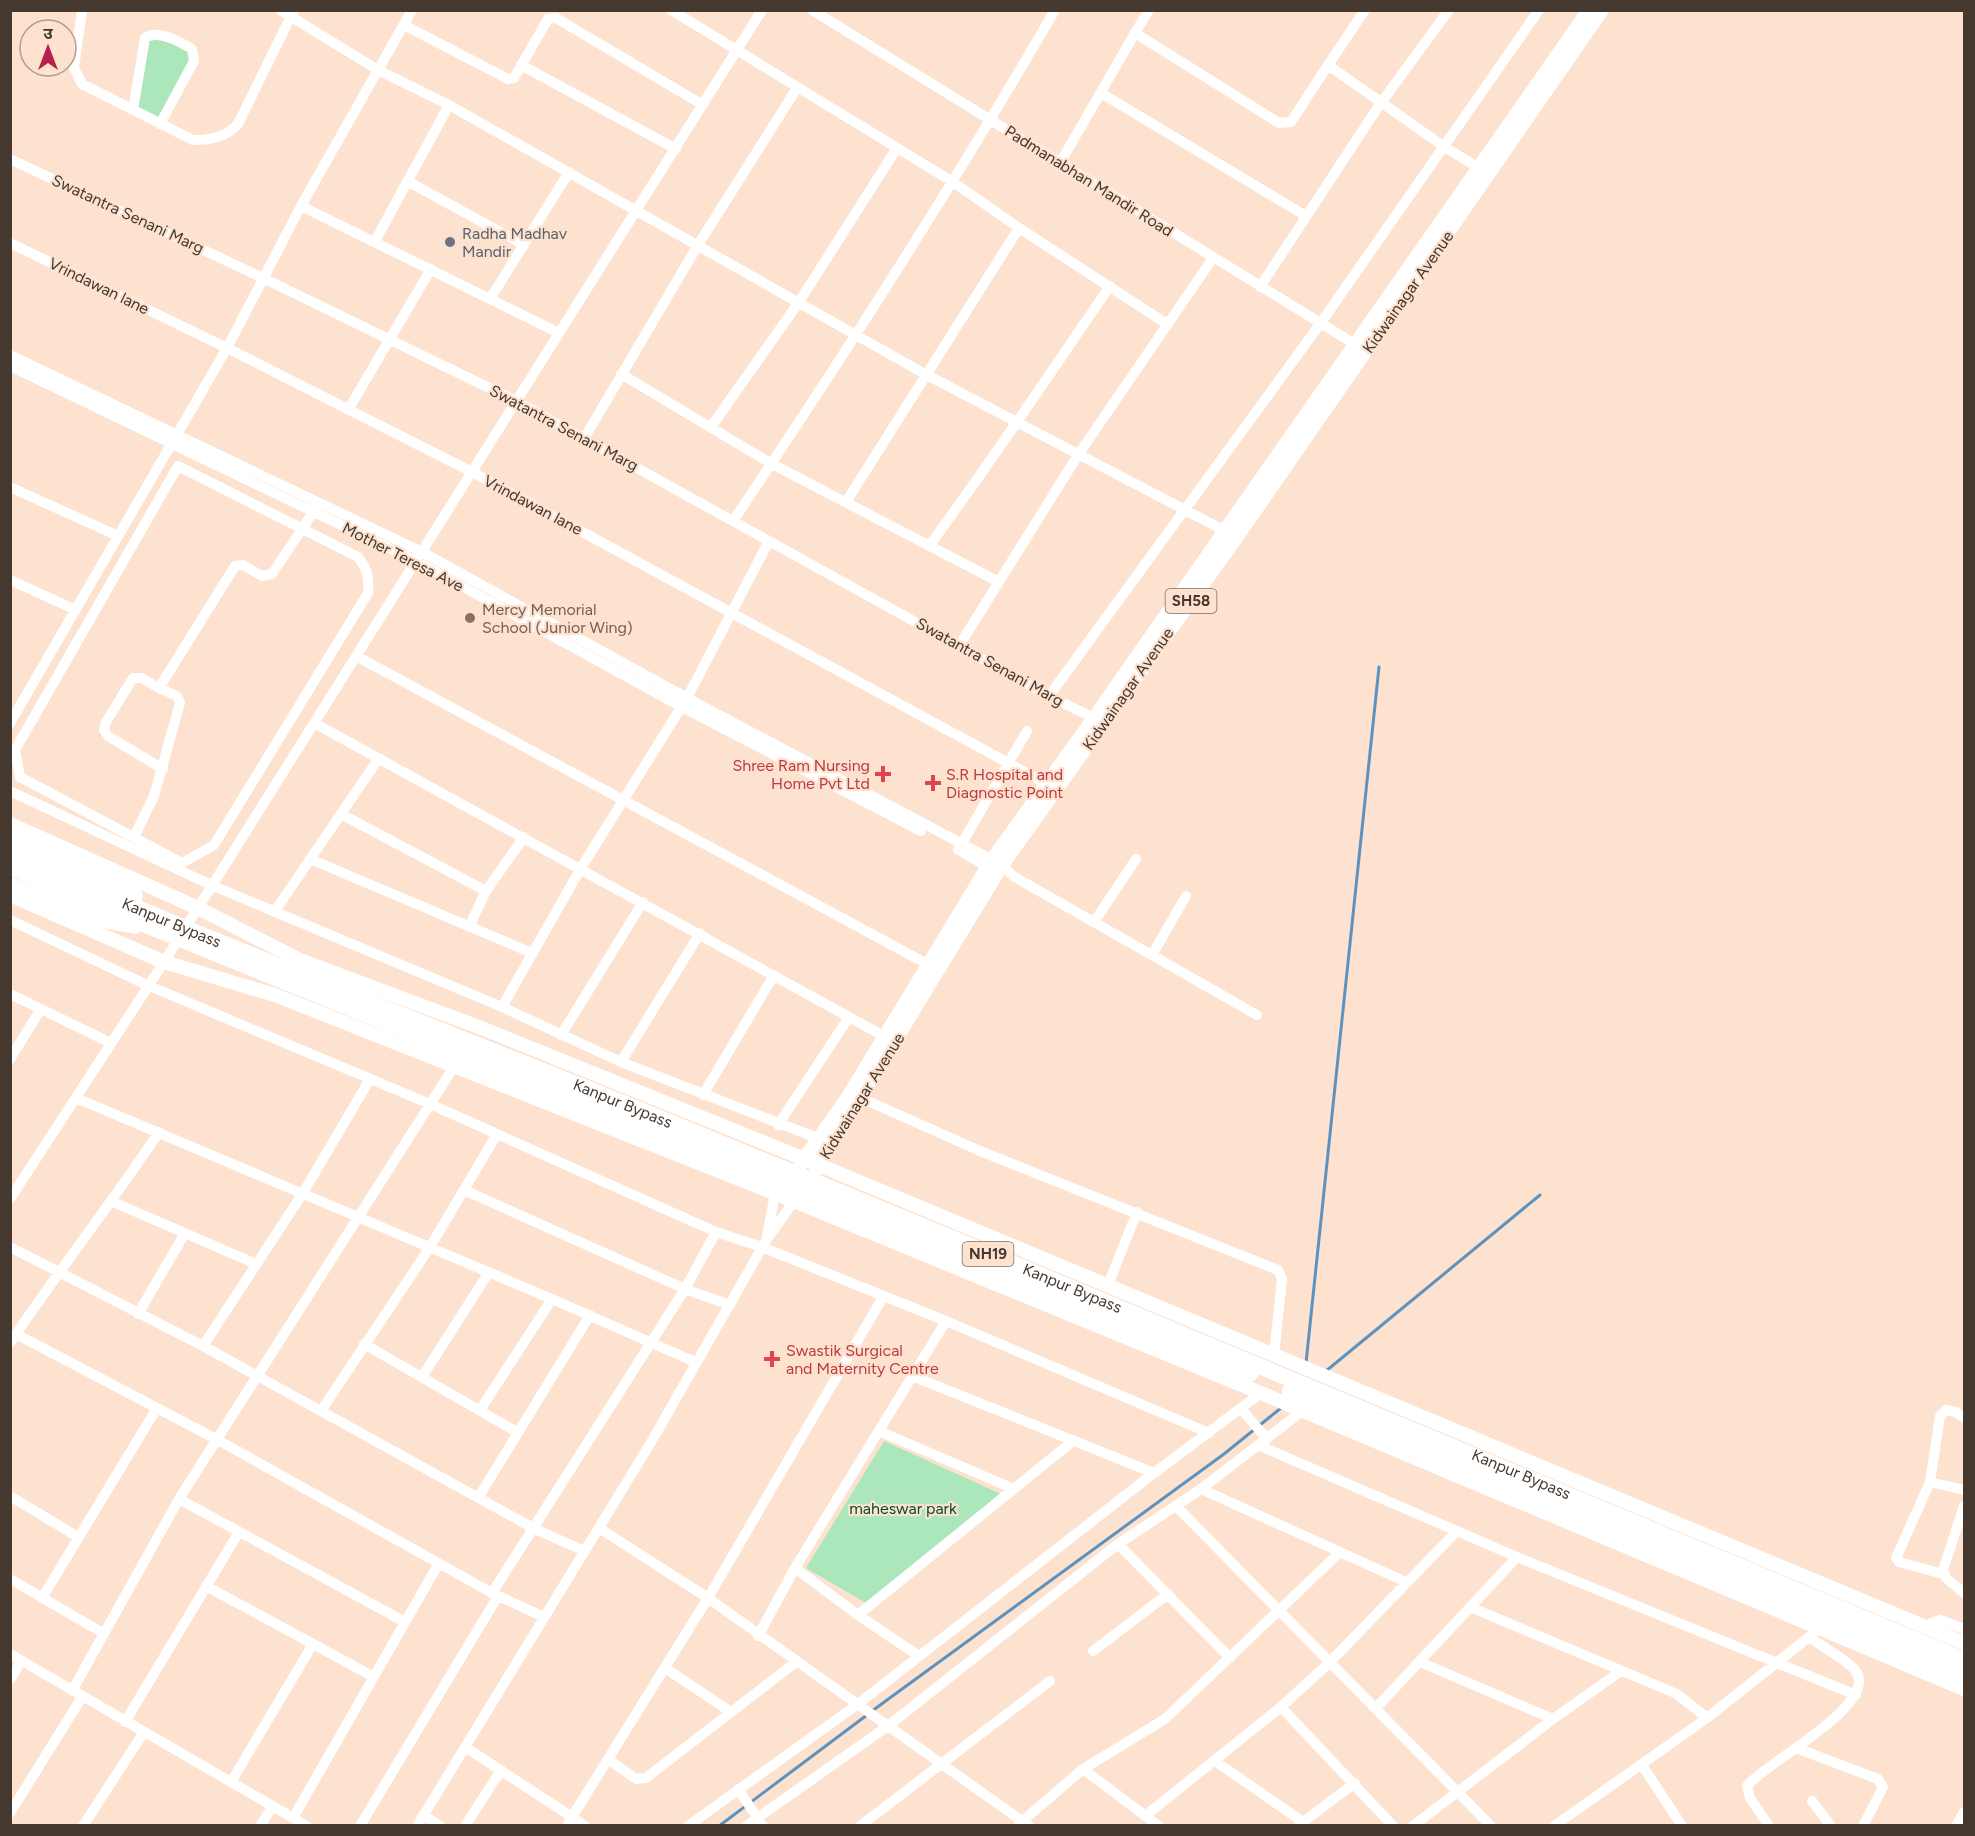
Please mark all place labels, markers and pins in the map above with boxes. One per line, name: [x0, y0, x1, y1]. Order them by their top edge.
place label: Radha Madhav Mandir: [462, 224, 568, 261]
marker: Radha Madhav Mandir: [443, 235, 457, 249]
place label: Mercy Memorial School (Junior Wing): [482, 600, 633, 637]
marker: Mercy Memorial School (Junior Wing): [463, 611, 477, 625]
place label: Shree Ram Nursing Home Pvt Ltd: [732, 756, 870, 793]
marker: Shree Ram Nursing Home Pvt Ltd: [874, 765, 892, 783]
place label: S.R Hospital and Diagnostic Point: [946, 765, 1063, 802]
marker: S.R Hospital and Diagnostic Point: [924, 774, 942, 792]
place label: Swastik Surgical and Maternity Centre: [786, 1341, 939, 1378]
marker: Swastik Surgical and Maternity Centre: [763, 1350, 781, 1368]

